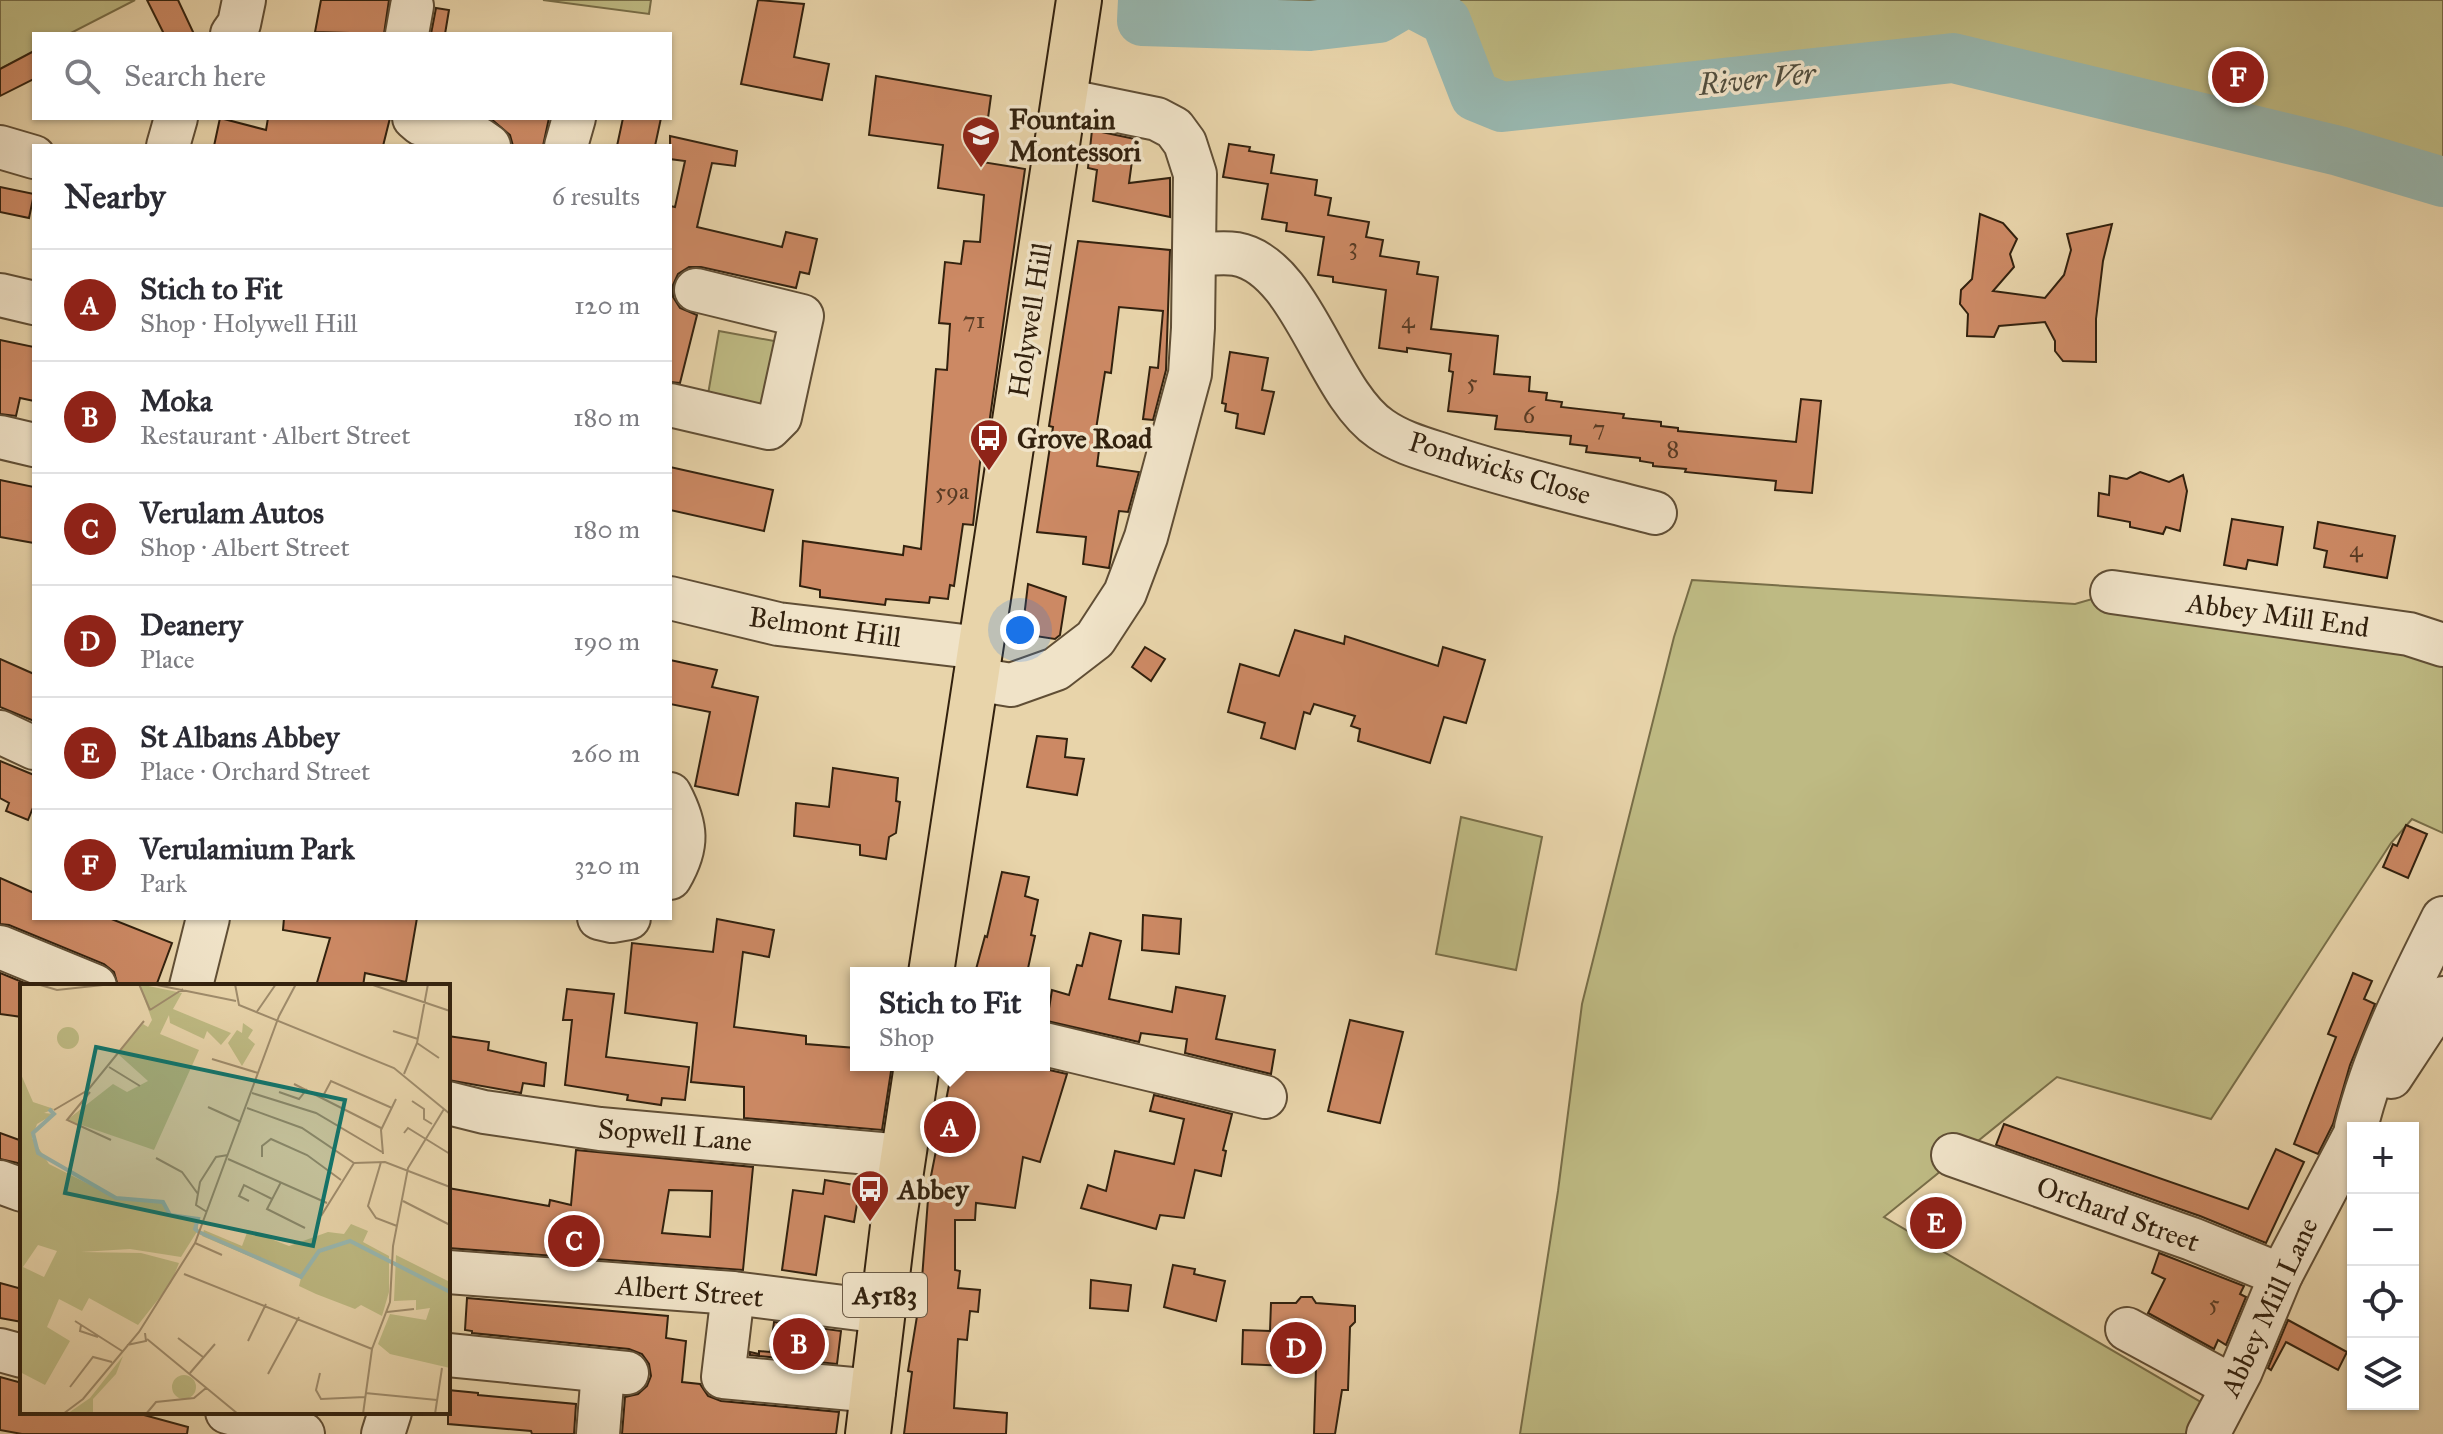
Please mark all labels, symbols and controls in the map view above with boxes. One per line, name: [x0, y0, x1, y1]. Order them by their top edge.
search box: [32, 32, 672, 120]
pin: F: [2212, 47, 2264, 107]
icon: search: [60, 54, 104, 98]
water label: River Ver: [1696, 55, 1819, 103]
text: Search here: [124, 58, 266, 94]
place label: Fountain Montessori: [1009, 102, 1142, 169]
school or university icon: Fountain Montessori: [960, 114, 1002, 169]
text: Nearby: [64, 176, 166, 217]
text: 6 results: [552, 180, 640, 212]
house number: 3: [1348, 231, 1358, 261]
street label: Holywell Hill: [1000, 240, 1060, 400]
text: Stich to Fit: [140, 271, 283, 307]
text: A: [81, 289, 99, 321]
text: 120 m: [574, 289, 640, 321]
house number: 71: [963, 305, 985, 335]
house number: 4: [1401, 305, 1415, 335]
text: Shop · Holywell Hill: [140, 307, 358, 339]
house number: 5: [1466, 367, 1478, 397]
text: Moka: [140, 383, 212, 419]
house number: 6: [1523, 400, 1536, 430]
text: B: [81, 401, 99, 433]
text: 180 m: [573, 401, 640, 433]
house number: 7: [1593, 413, 1605, 443]
bus stop icon: Grove Road: [968, 417, 1010, 472]
text: Restaurant · Albert Street: [140, 419, 410, 451]
place label: Grove Road: [1017, 421, 1153, 456]
street label: Pondwicks Close: [1405, 424, 1595, 512]
house number: 8: [1667, 434, 1679, 464]
house number: 59a: [935, 476, 970, 506]
text: Verulam Autos: [140, 495, 324, 531]
text: C: [81, 513, 99, 545]
text: 180 m: [573, 513, 640, 545]
text: Shop · Albert Street: [140, 531, 350, 563]
house number: 4: [2349, 534, 2363, 564]
street label: Abbey Mill End: [2184, 585, 2371, 645]
street label: Belmont Hill: [747, 599, 904, 655]
text: Deanery: [140, 607, 243, 643]
your location: [1000, 610, 1040, 650]
text: D: [80, 625, 100, 657]
text: 190 m: [573, 625, 640, 657]
text: Place: [140, 643, 195, 675]
text: St Albans Abbey: [140, 719, 339, 755]
text: E: [81, 737, 99, 769]
text: 260 m: [571, 737, 640, 769]
text: Place · Orchard Street: [140, 755, 370, 787]
text: Verulamium Park: [140, 831, 355, 867]
text: F: [82, 849, 99, 881]
text: 320 m: [574, 849, 640, 881]
text: Park: [140, 867, 187, 899]
popup: [850, 967, 1050, 1071]
inset map: [20, 984, 450, 1414]
text: Stich to Fit: [879, 985, 1021, 1021]
text: Shop: [879, 1021, 934, 1053]
pin: A: [924, 1097, 976, 1157]
street label: Sopwell Lane: [596, 1111, 754, 1159]
map controls: [2347, 1122, 2419, 1410]
button: +: [2347, 1122, 2419, 1194]
bus stop icon: Abbey: [849, 1168, 891, 1223]
street label: Orchard Street: [2032, 1168, 2204, 1260]
place label: Abbey: [896, 1172, 970, 1207]
pin: E: [1910, 1193, 1962, 1253]
button: −: [2347, 1194, 2419, 1266]
pin: C: [548, 1211, 600, 1271]
street label: Abbey Mill Lane: [2212, 1212, 2326, 1403]
button: locate: [2347, 1266, 2419, 1338]
street label: Albert Street: [614, 1267, 765, 1315]
road number: A5183: [843, 1273, 927, 1317]
house number: 5: [2208, 1288, 2220, 1318]
pin: B: [773, 1314, 825, 1374]
pin: D: [1270, 1318, 1322, 1378]
button: layers: [2347, 1338, 2419, 1410]

